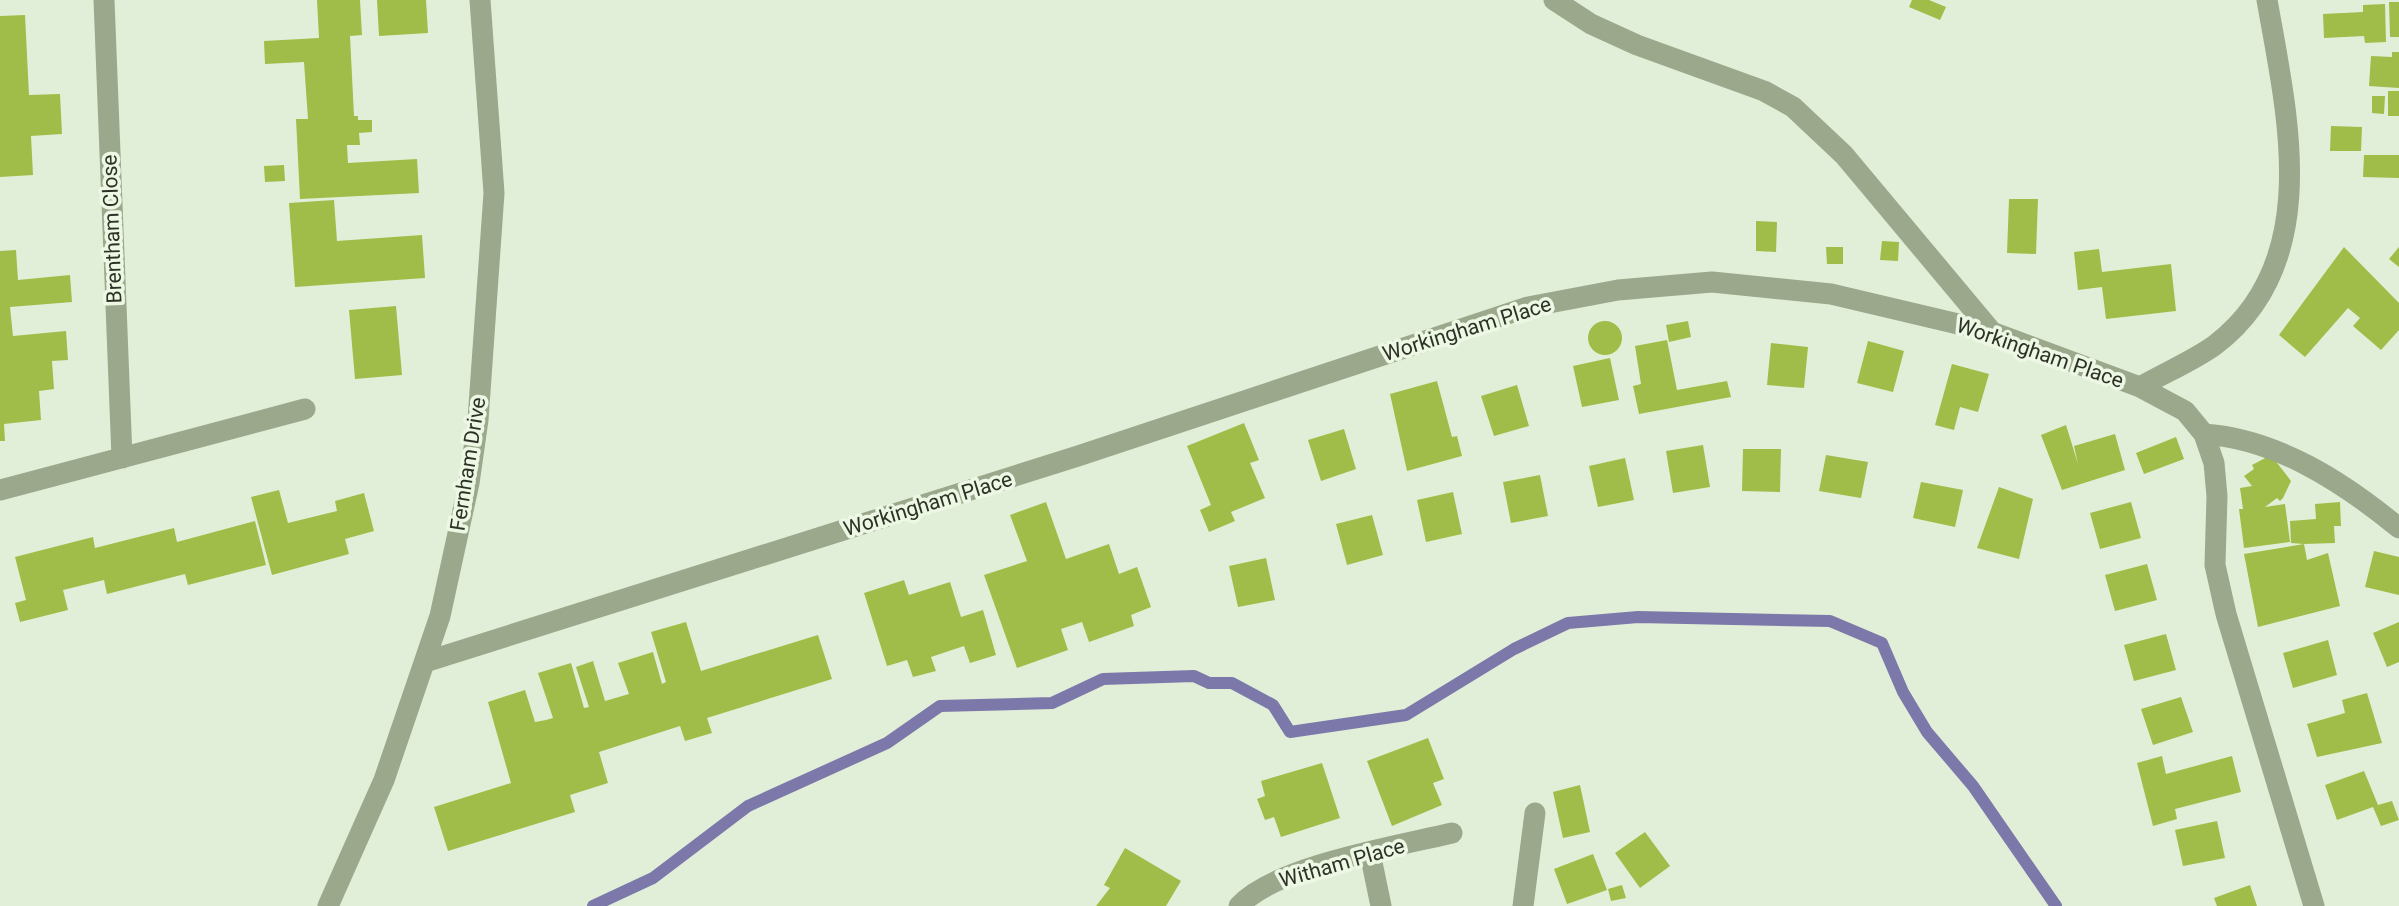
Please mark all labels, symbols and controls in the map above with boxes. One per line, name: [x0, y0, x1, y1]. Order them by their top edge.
street label: Brentham Close: [97, 154, 127, 304]
street label: Workingham Place: [1380, 292, 1554, 366]
street label: Workingham Place: [1953, 313, 2127, 393]
street label: Fernham Drive: [446, 395, 490, 533]
street label: Workingham Place: [841, 467, 1015, 541]
street label: Witham Place: [1277, 834, 1407, 892]

